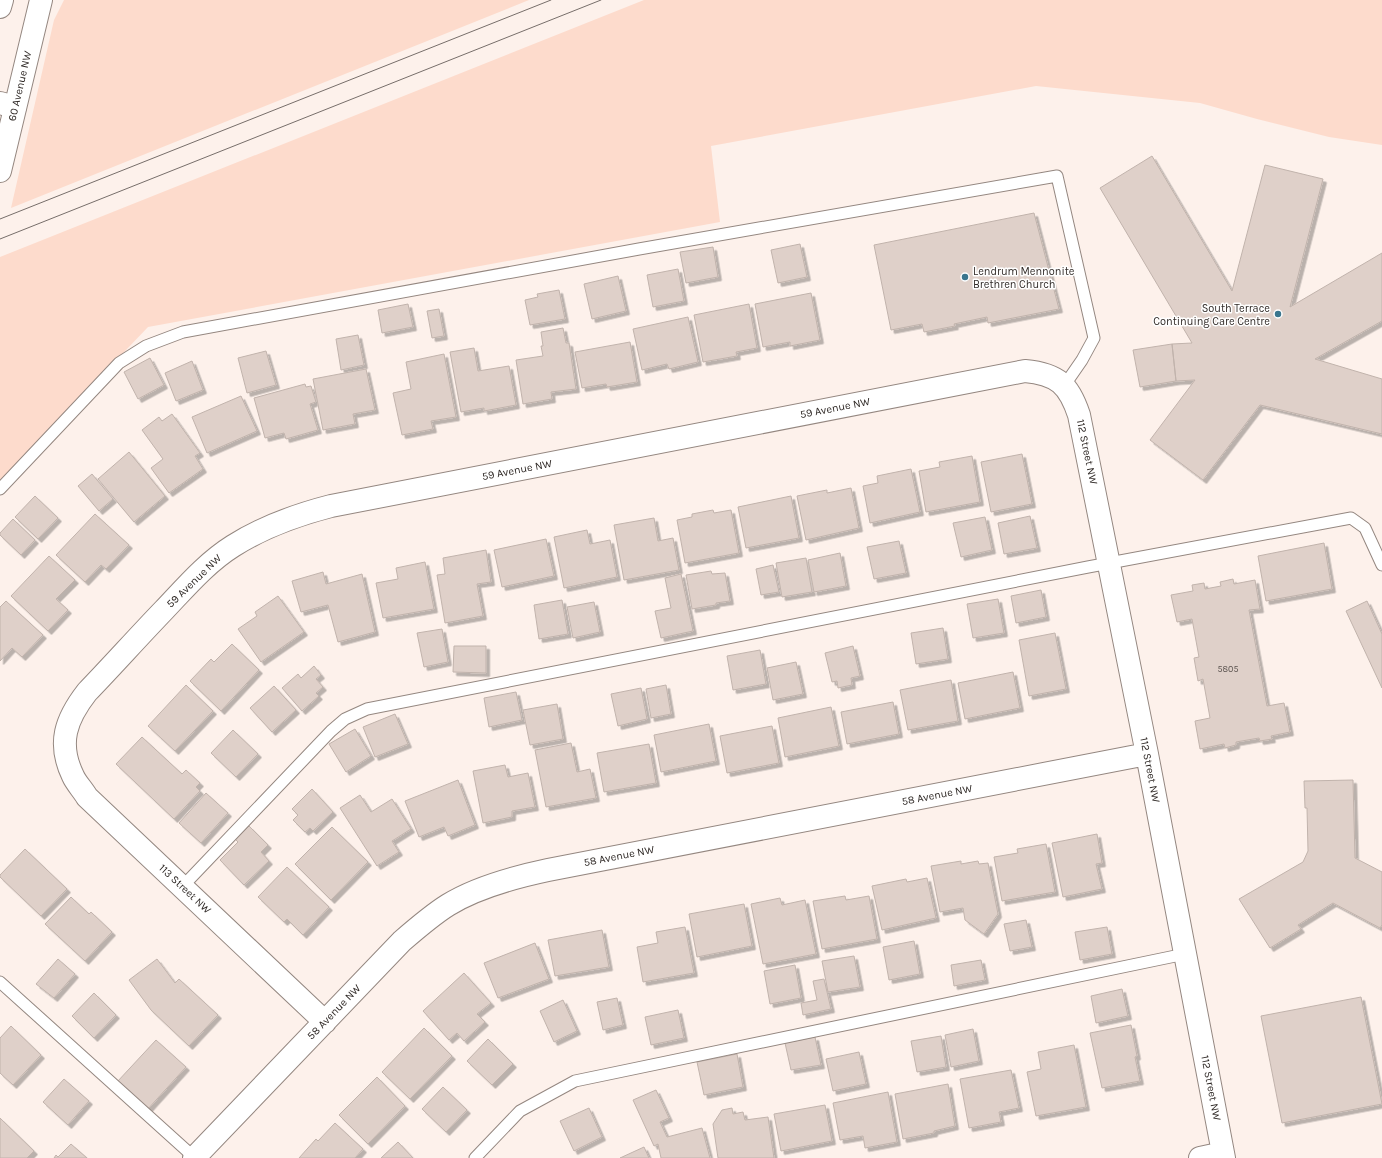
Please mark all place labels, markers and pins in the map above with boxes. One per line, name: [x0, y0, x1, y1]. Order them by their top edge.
place label: Lendrum Mennonite Brethren Church: [973, 265, 1075, 291]
marker: Lendrum Mennonite Brethren Church: [960, 272, 970, 282]
place label: South Terrace Continuing Care Centre: [1153, 302, 1270, 328]
marker: South Terrace Continuing Care Centre: [1273, 309, 1283, 319]

